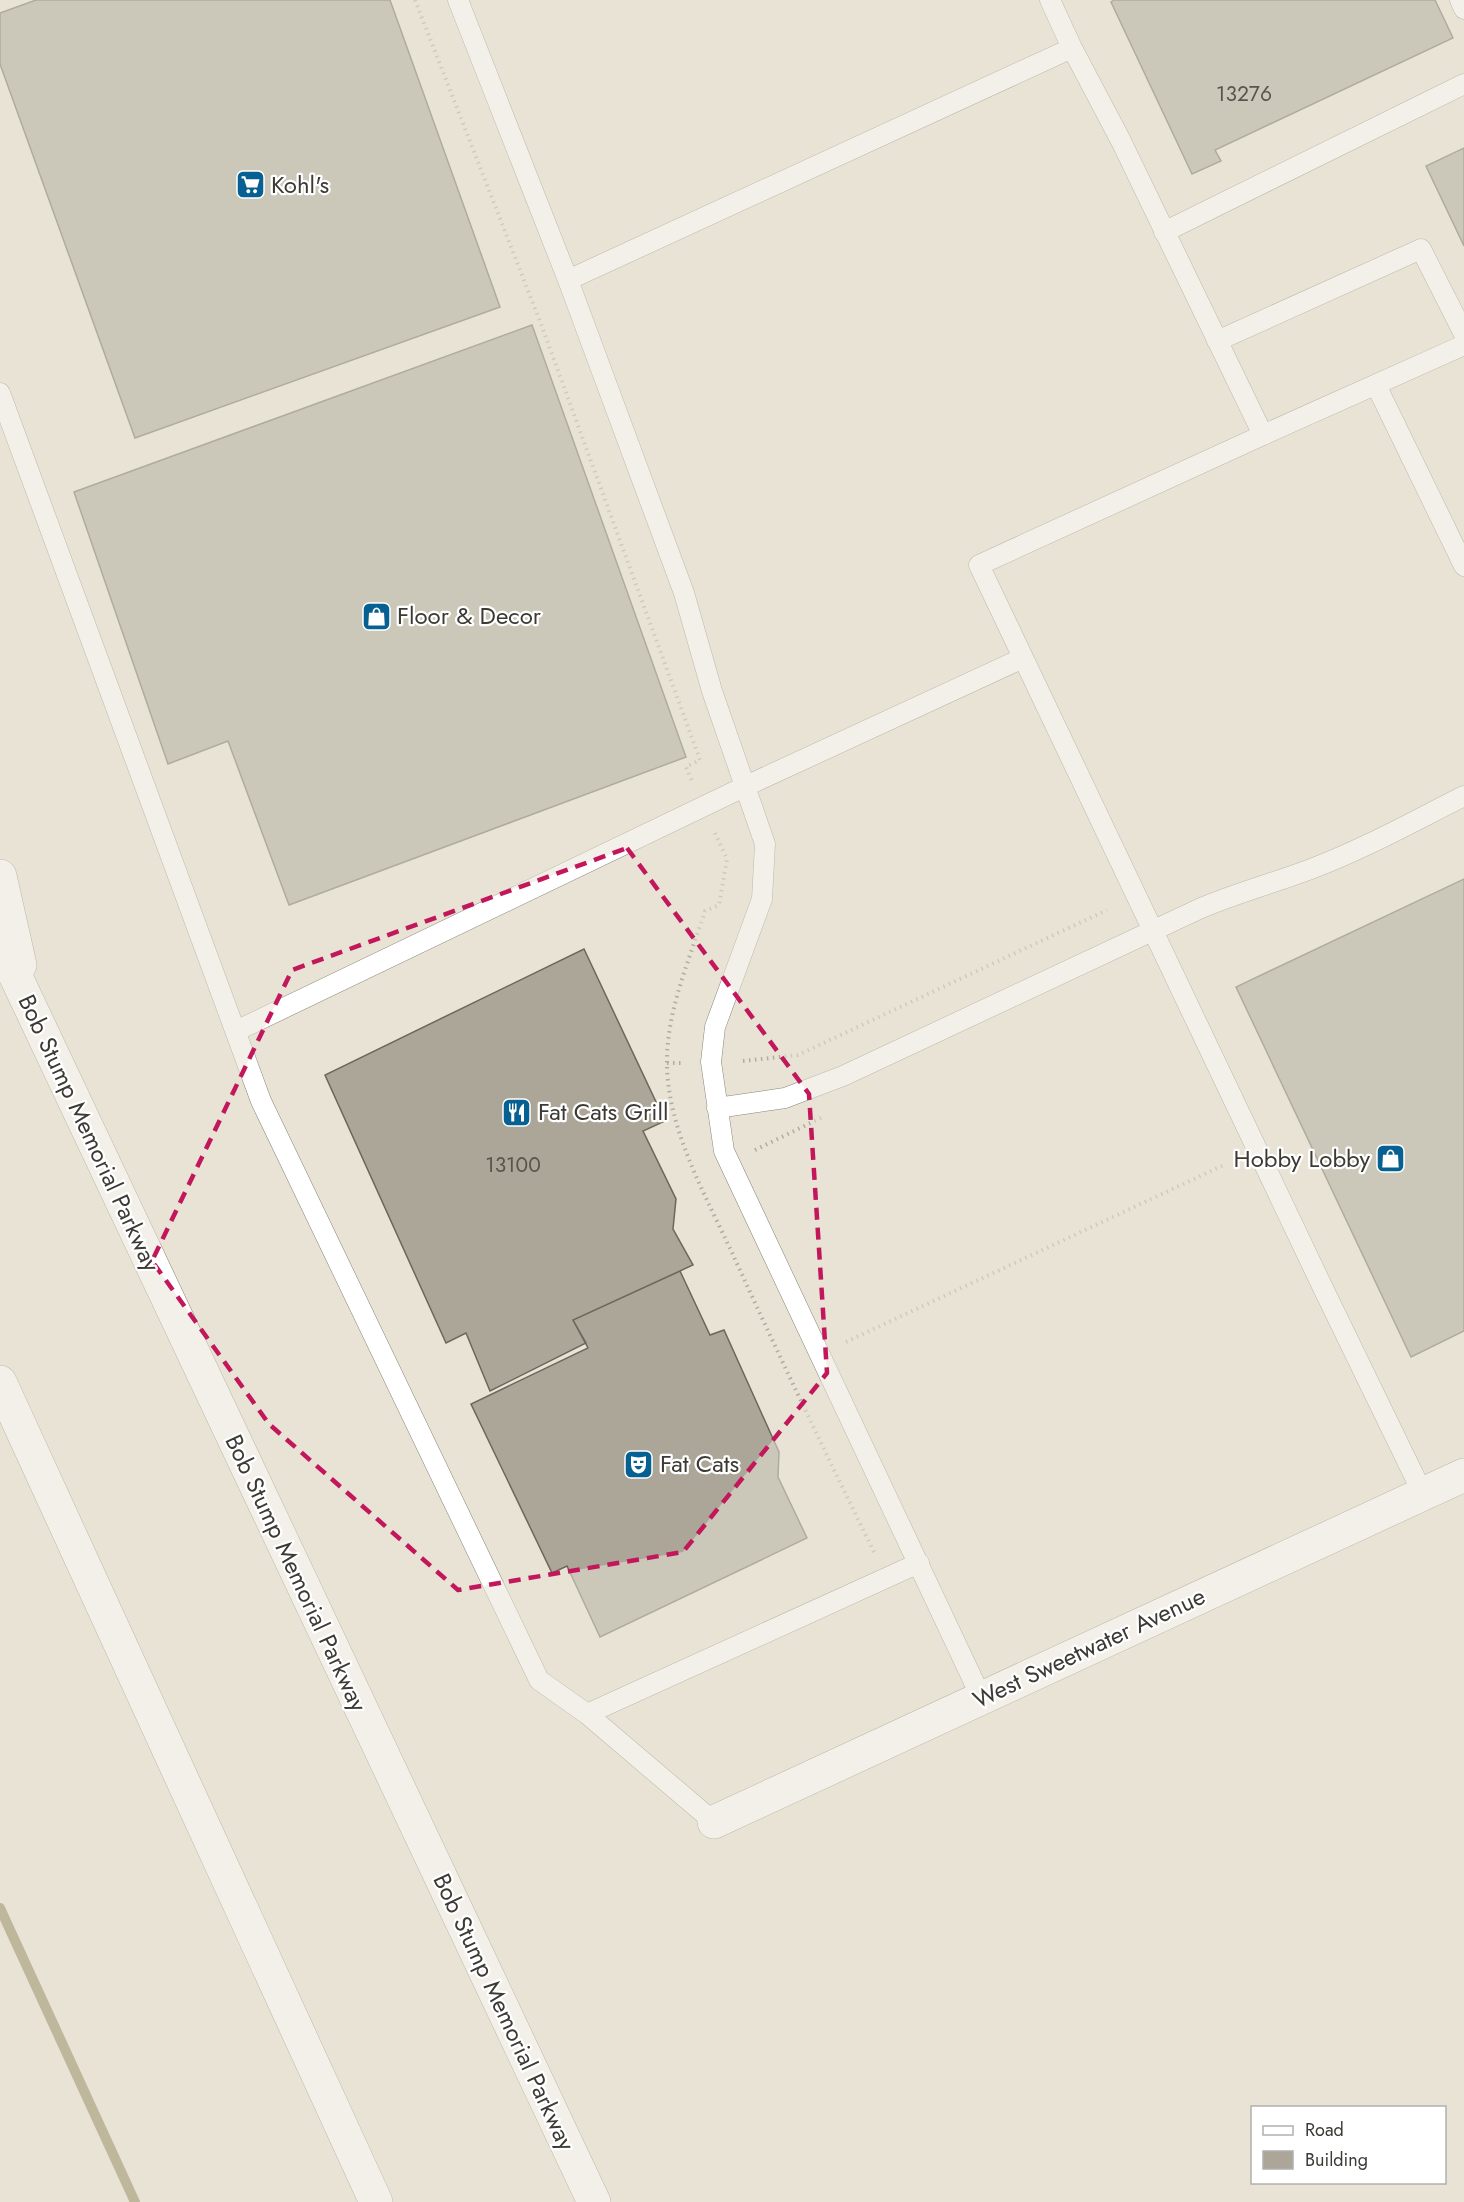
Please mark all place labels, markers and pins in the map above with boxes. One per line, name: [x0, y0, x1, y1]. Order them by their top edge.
place label: Kohl's: [271, 167, 329, 202]
supermarket icon: Kohl's: [234, 169, 266, 201]
place label: Floor & Decor: [397, 598, 542, 633]
shop icon: Floor & Decor: [360, 600, 392, 632]
place label: Fat Cats Grill: [538, 1094, 669, 1129]
restaurant icon: Fat Cats Grill: [501, 1096, 533, 1128]
place label: Hobby Lobby: [1234, 1141, 1370, 1176]
shop icon: Hobby Lobby: [1375, 1143, 1407, 1175]
place label: Fat Cats: [660, 1446, 739, 1481]
theatre icon: Fat Cats: [623, 1448, 655, 1480]

